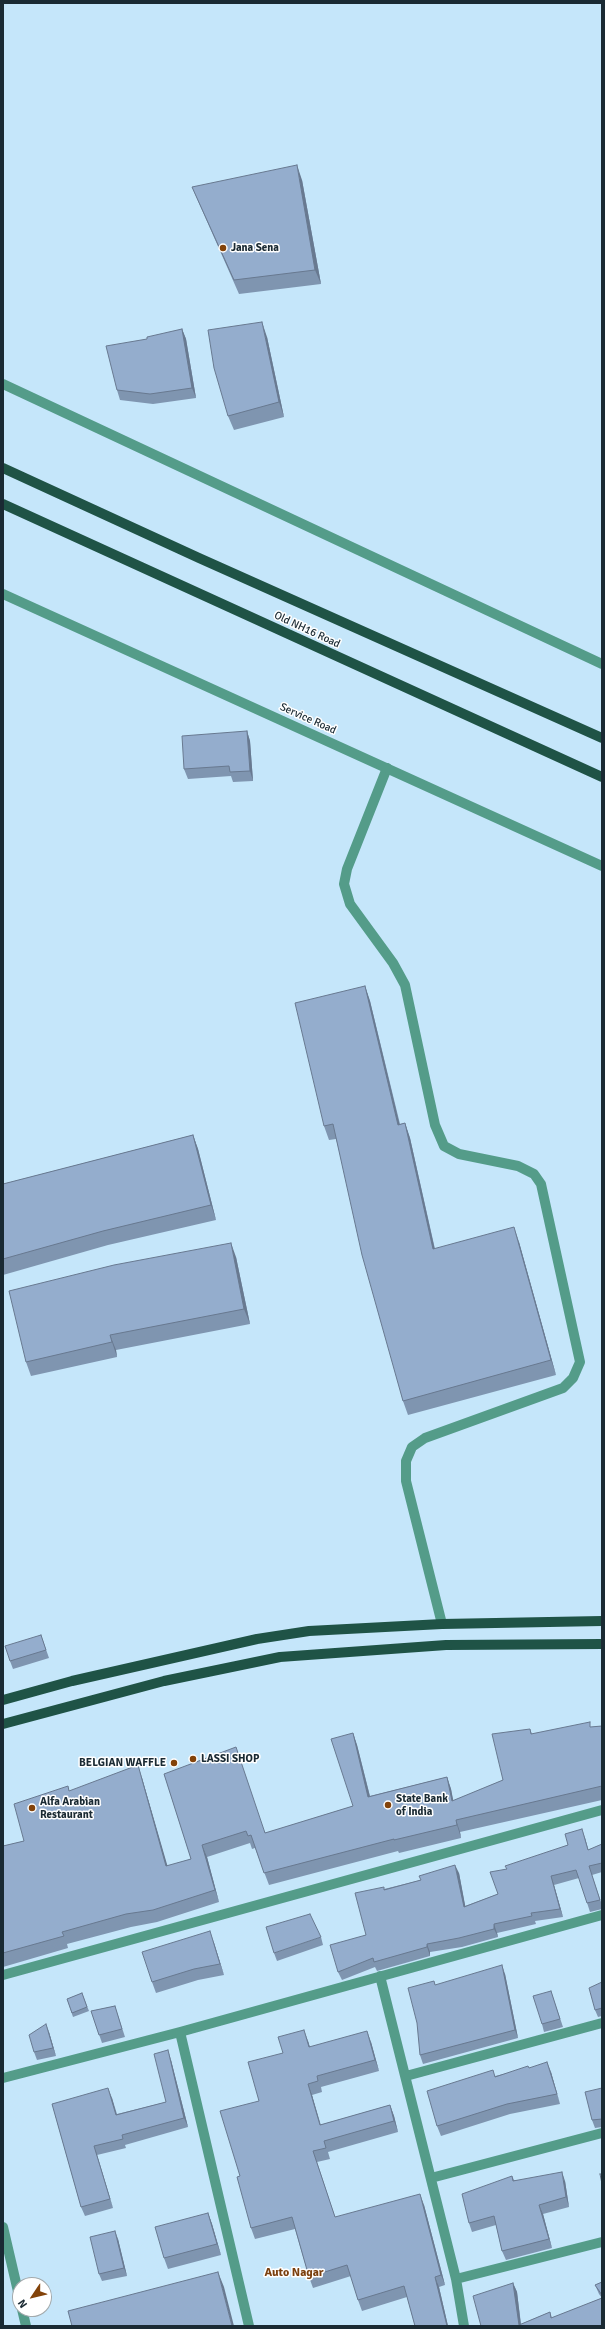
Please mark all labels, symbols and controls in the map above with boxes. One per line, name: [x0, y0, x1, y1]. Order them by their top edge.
place label: Jana Sena: [231, 241, 279, 255]
marker: Jana Sena: [218, 243, 228, 253]
street label: Old NH16 Road: [272, 609, 342, 651]
street label: Service Road: [278, 701, 338, 737]
place label: LASSI SHOP: [201, 1752, 259, 1766]
marker: LASSI SHOP: [188, 1754, 198, 1764]
place label: BELGIAN WAFFLE: [79, 1756, 166, 1770]
marker: BELGIAN WAFFLE: [169, 1758, 179, 1768]
place label: State Bank of India: [396, 1792, 448, 1818]
place label: Alfa Arabian Restaurant: [40, 1795, 100, 1821]
marker: State Bank of India: [383, 1800, 393, 1810]
marker: Alfa Arabian Restaurant: [27, 1803, 37, 1813]
district label: Auto Nagar: [264, 2266, 324, 2280]
north arrow: [12, 2277, 52, 2317]
text: N: [15, 2297, 30, 2310]

